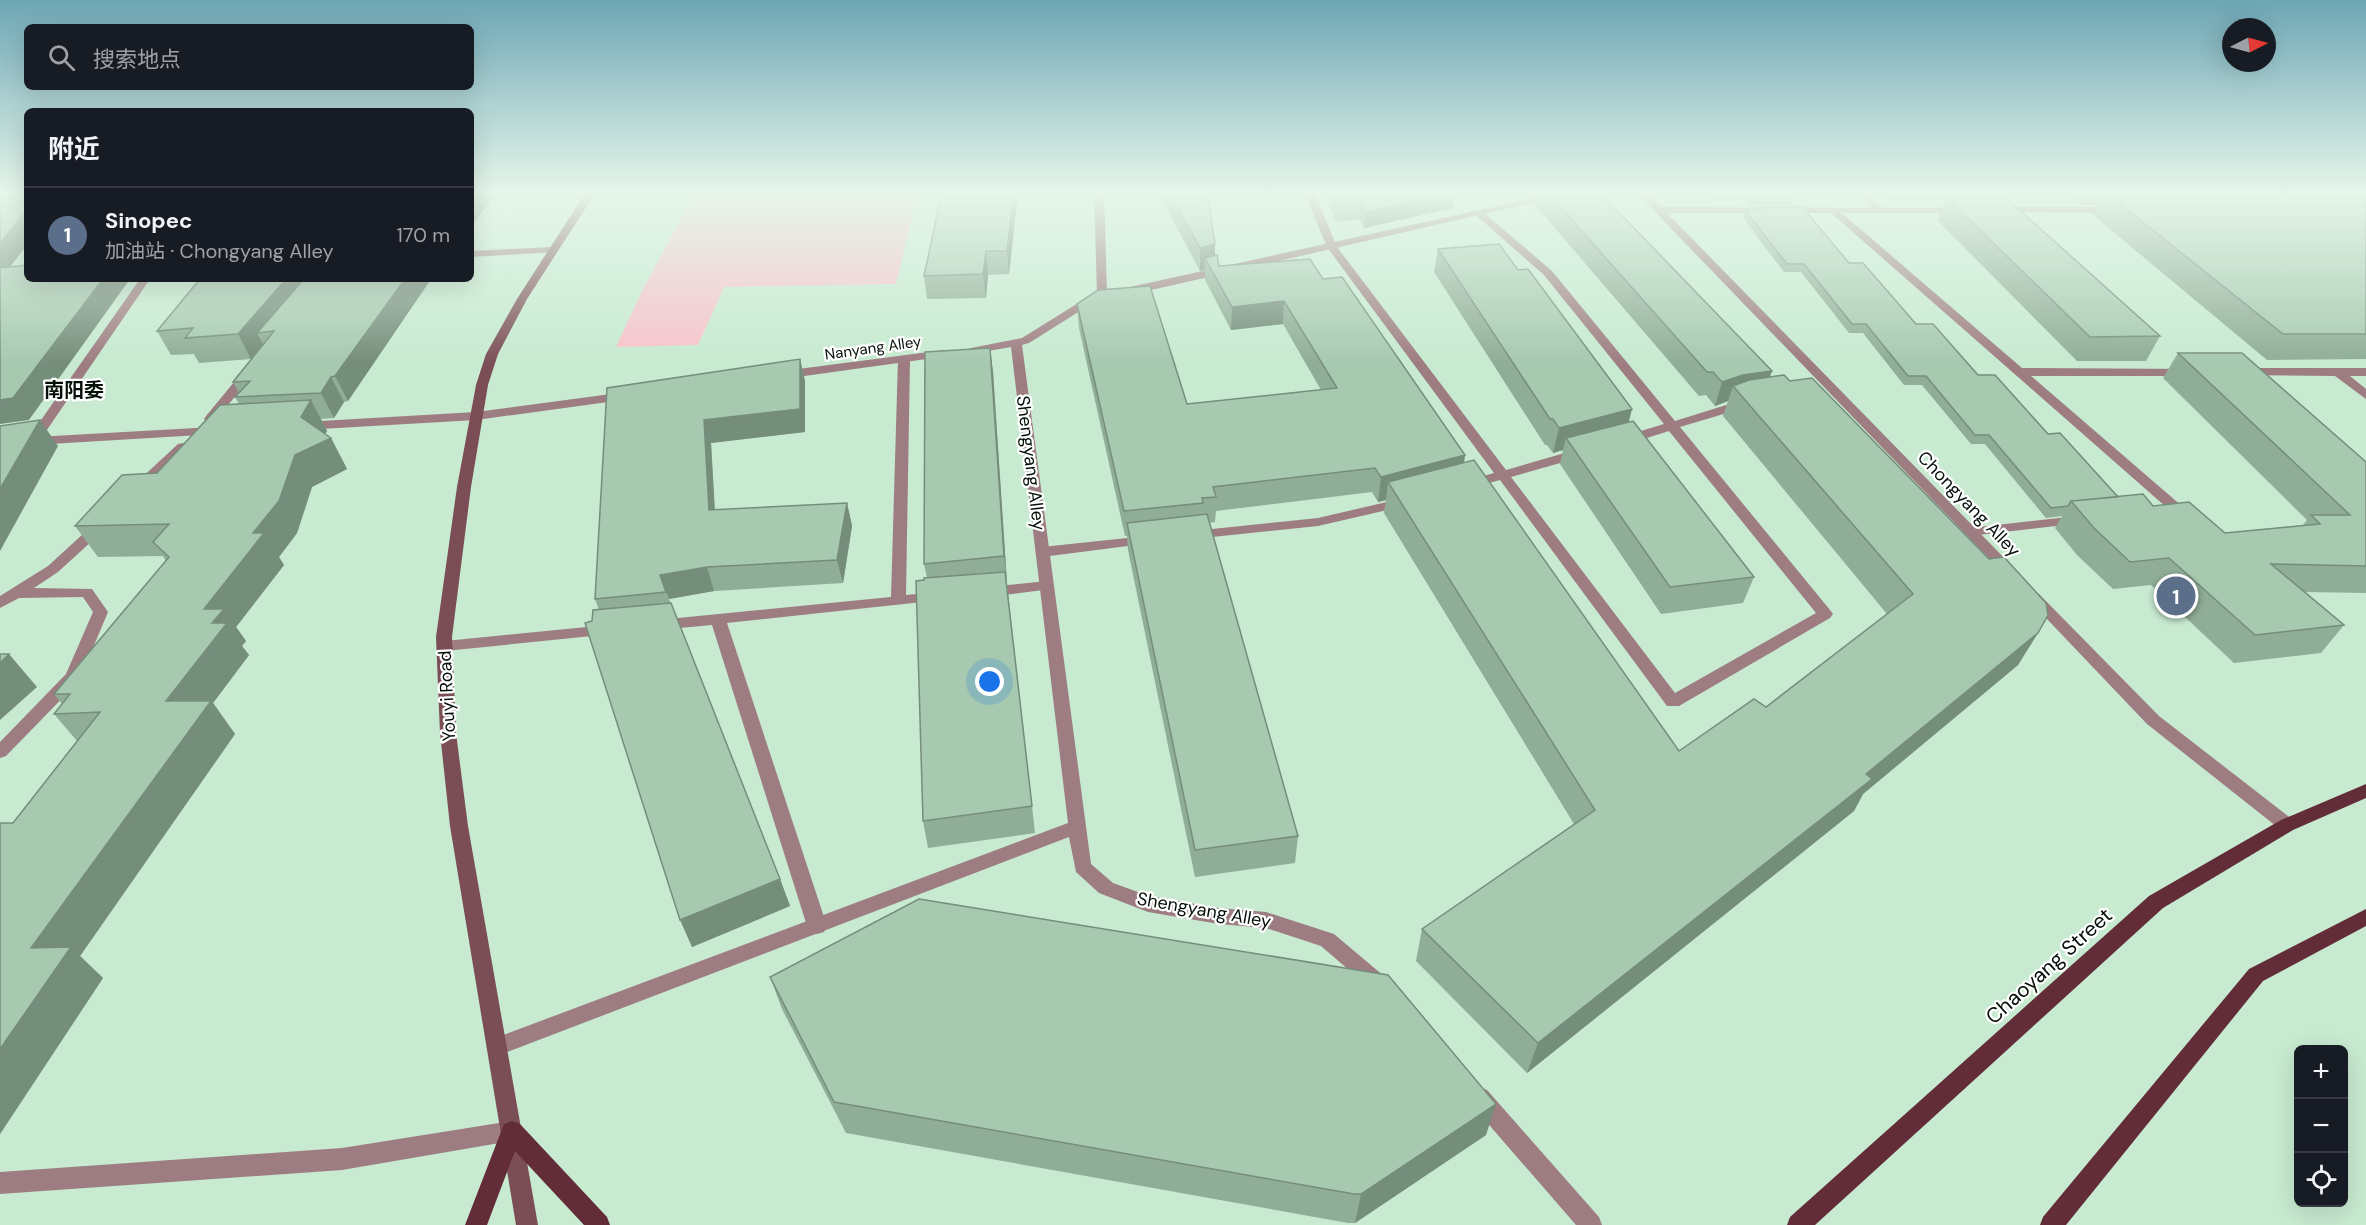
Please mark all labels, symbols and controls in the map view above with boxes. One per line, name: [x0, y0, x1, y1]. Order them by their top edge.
north arrow: [2222, 18, 2276, 72]
search box: [24, 24, 474, 90]
icon: search: [45, 41, 78, 74]
text: 搜索地点: [93, 45, 181, 74]
text: 附近: [48, 132, 100, 166]
text: Sinopec: [105, 206, 192, 235]
text: 1: [64, 222, 71, 248]
text: 170 m: [397, 222, 450, 248]
text: 加油站 · Chongyang Alley: [105, 238, 334, 264]
street label: Nanyang Alley: [824, 331, 923, 365]
district label: 南阳委: [44, 377, 104, 403]
street label: Shengyang Alley: [1011, 394, 1051, 532]
street label: Chongyang Alley: [1912, 446, 2026, 562]
pin: 1: [2156, 574, 2196, 618]
street label: Youyi Road: [433, 650, 461, 742]
your location: [975, 667, 1004, 696]
street label: Shengyang Alley: [1135, 886, 1273, 934]
street label: Chaoyang Street: [1980, 902, 2118, 1030]
map controls: [2294, 1045, 2348, 1207]
button: +: [2294, 1045, 2348, 1099]
button: −: [2294, 1099, 2348, 1153]
button: locate: [2294, 1153, 2348, 1207]

